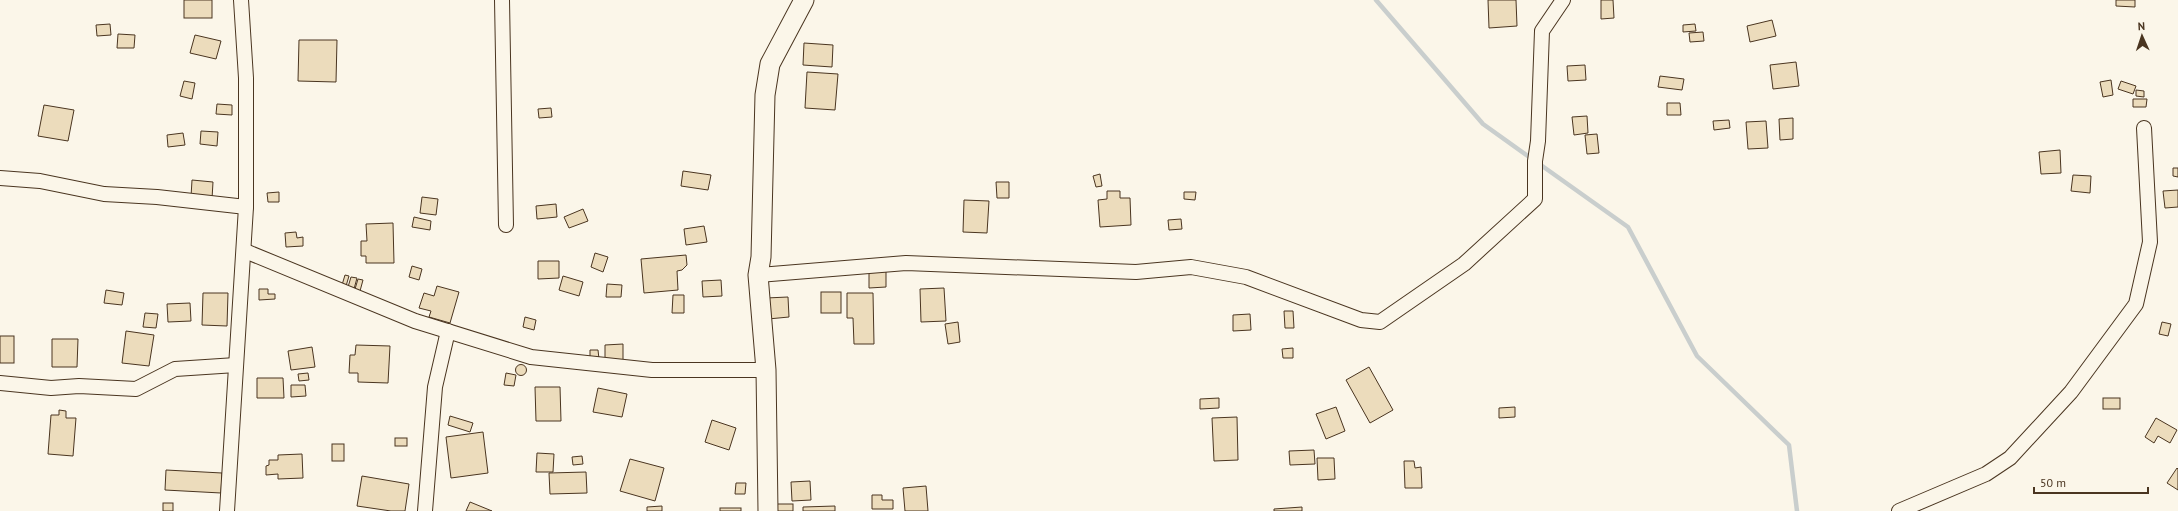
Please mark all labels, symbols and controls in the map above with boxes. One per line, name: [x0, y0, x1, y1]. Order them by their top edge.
north arrow: [2122, 16, 2162, 56]
text: N: [2137, 19, 2145, 33]
scale bar: [2034, 469, 2148, 495]
text: 50 m: [2040, 475, 2066, 490]

